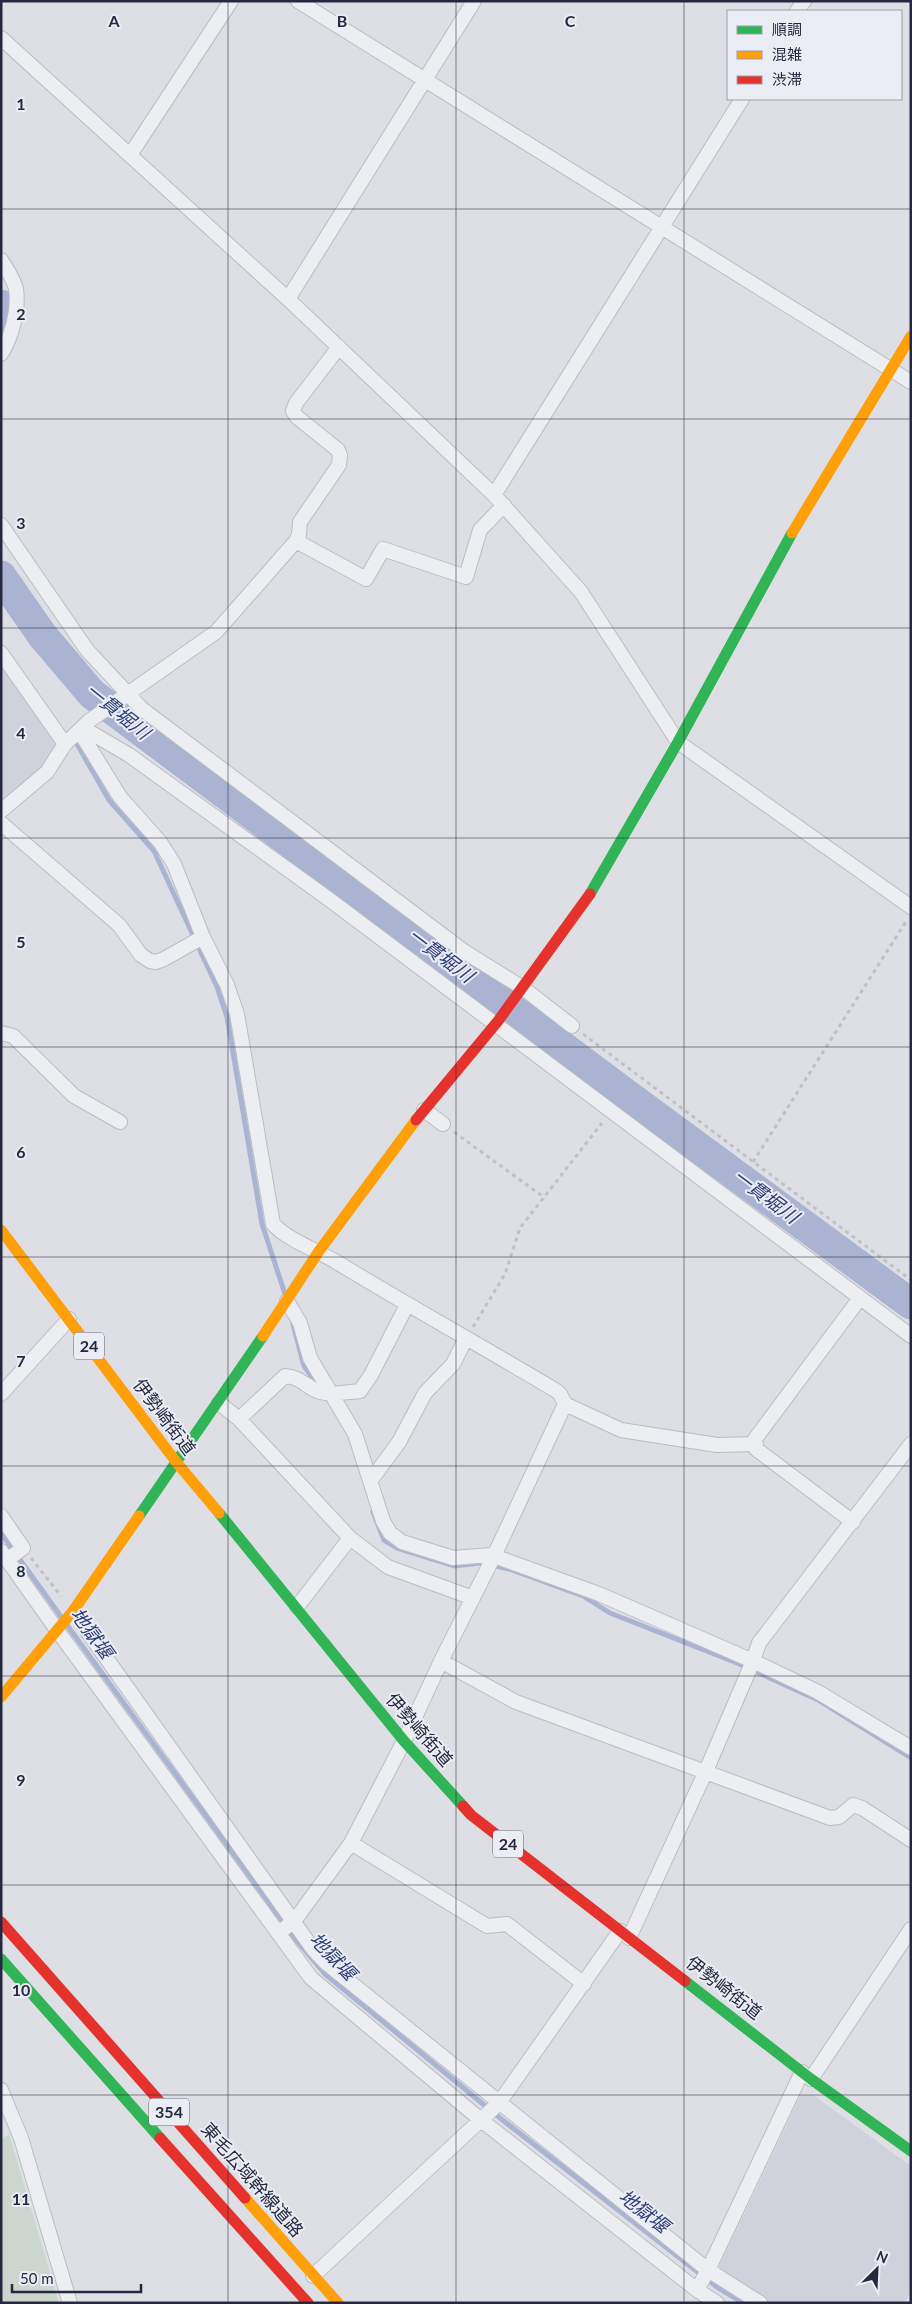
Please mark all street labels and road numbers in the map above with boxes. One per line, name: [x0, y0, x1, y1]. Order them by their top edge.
road number: 24: [74, 1332, 104, 1360]
street label: 伊勢崎街道: [129, 1374, 201, 1459]
street label: 伊勢崎街道: [382, 1688, 458, 1771]
road number: 24: [493, 1830, 523, 1858]
street label: 伊勢崎街道: [682, 1951, 767, 2024]
road number: 354: [149, 2098, 189, 2126]
street label: 東毛広域幹線道路: [197, 2118, 308, 2241]

